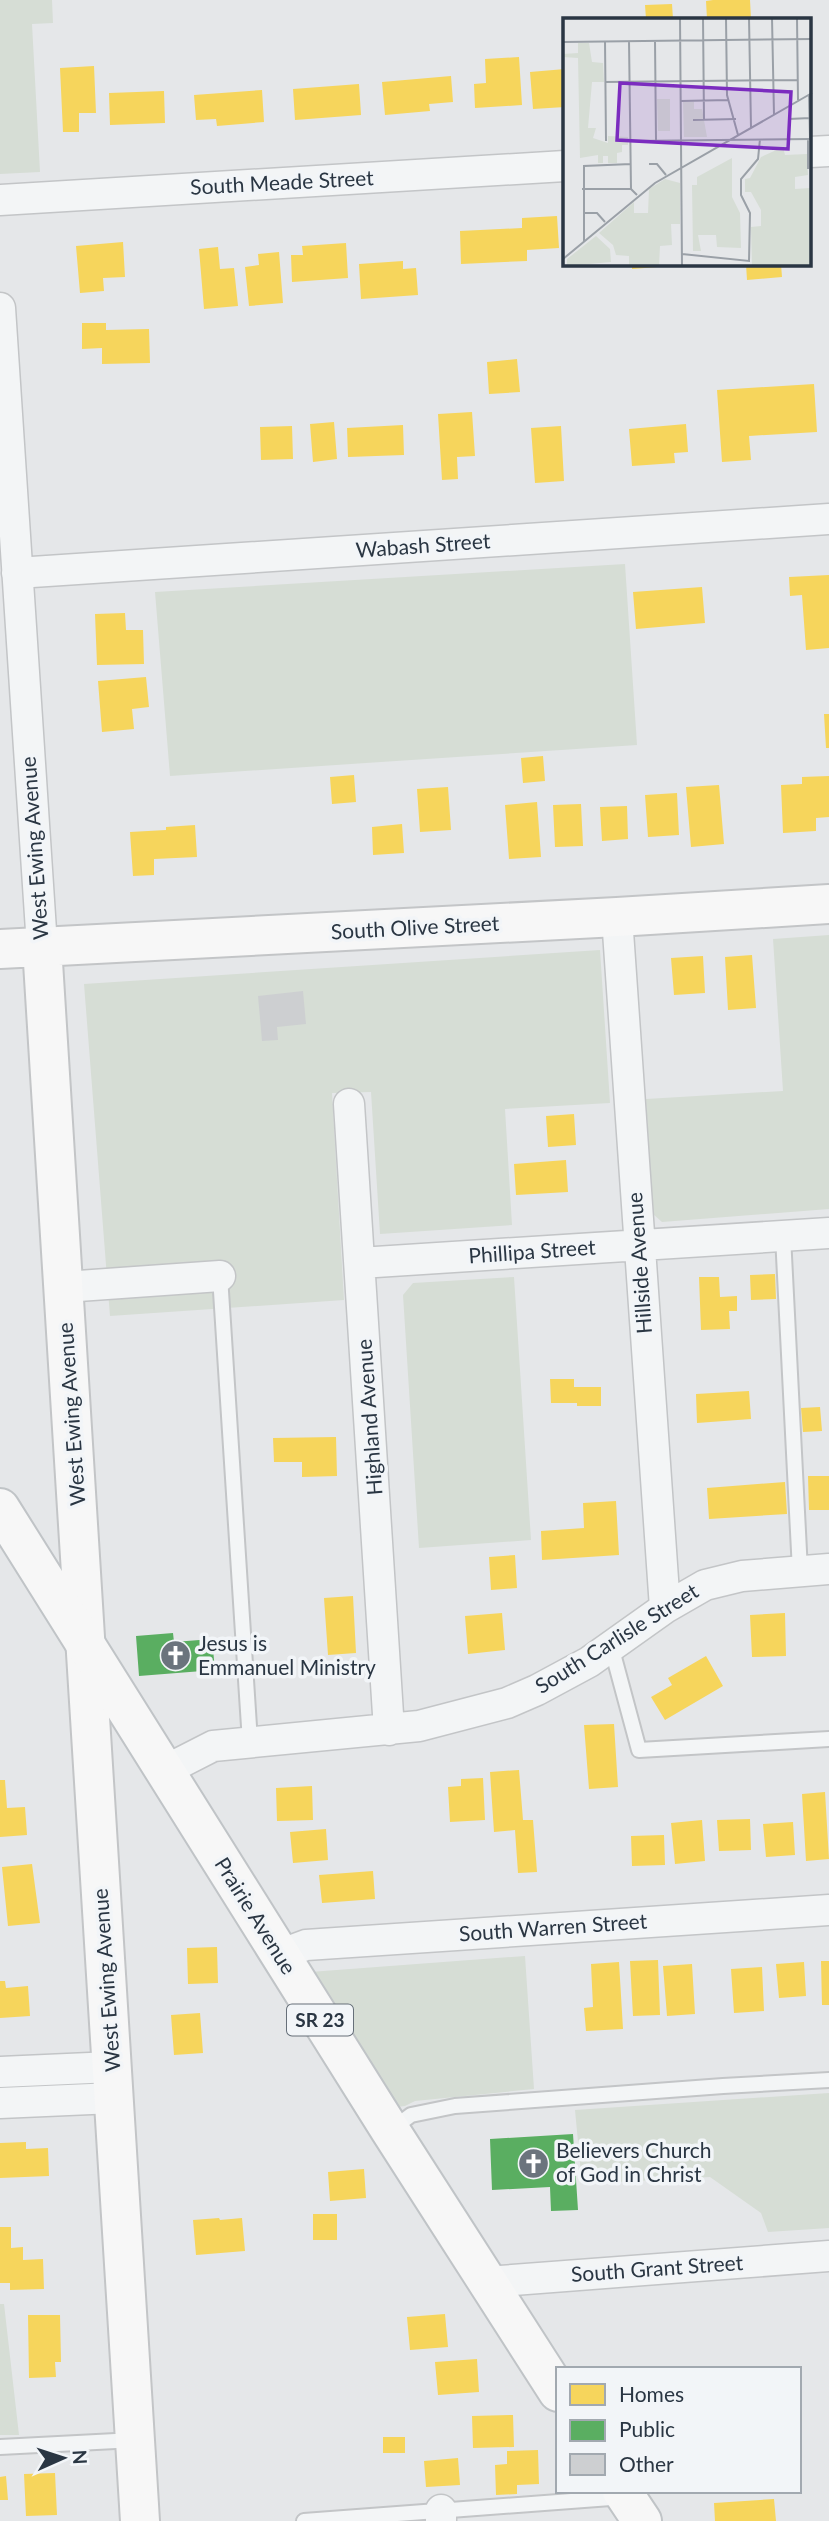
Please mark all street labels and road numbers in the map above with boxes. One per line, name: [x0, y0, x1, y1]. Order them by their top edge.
street label: South Meade Street: [190, 164, 375, 199]
street label: Wabash Street: [355, 527, 491, 562]
street label: West Ewing Avenue: [15, 756, 52, 941]
street label: South Olive Street: [330, 910, 500, 943]
street label: Hillside Avenue: [621, 1191, 656, 1335]
street label: Phillipa Street: [468, 1234, 597, 1267]
street label: West Ewing Avenue: [52, 1322, 89, 1507]
street label: Highland Avenue: [351, 1338, 386, 1496]
street label: South Carlisle Street: [530, 1577, 703, 1698]
street label: Prairie Avenue: [210, 1852, 302, 1978]
street label: West Ewing Avenue: [87, 1888, 124, 2073]
street label: South Warren Street: [458, 1907, 648, 1946]
road number: SR 23: [287, 2004, 353, 2036]
street label: South Grant Street: [570, 2249, 744, 2286]

